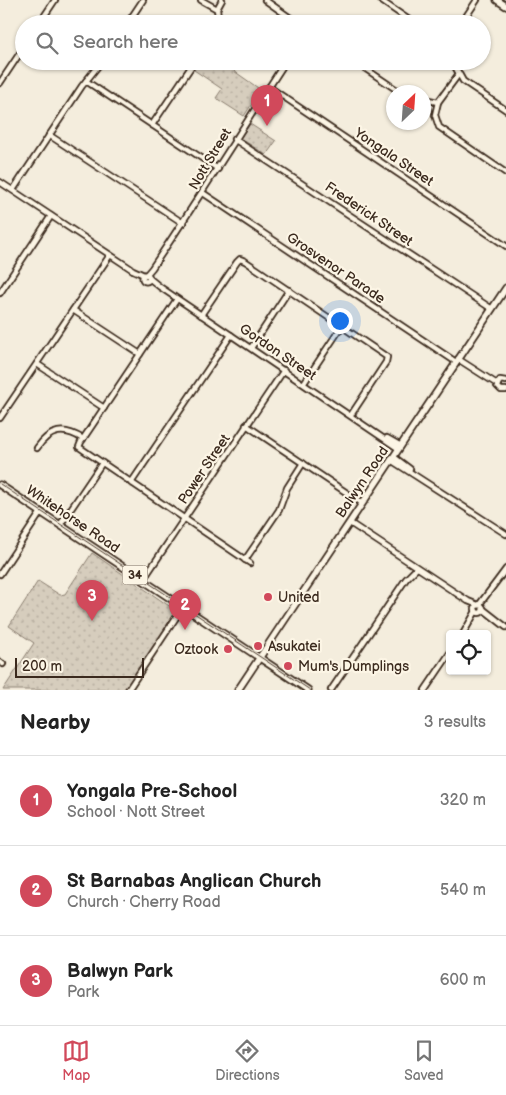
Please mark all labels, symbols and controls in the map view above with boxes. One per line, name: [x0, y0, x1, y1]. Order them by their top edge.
search box: [15, 15, 491, 70]
icon: search: [33, 29, 61, 57]
text: Search here: [73, 31, 178, 54]
pin: 1: [251, 85, 283, 126]
north arrow: [386, 85, 431, 130]
street label: Yongala Street: [350, 124, 437, 190]
street label: Nott Street: [185, 125, 235, 193]
street label: Frederick Street: [322, 178, 417, 250]
street label: Grosvenor Parade: [284, 229, 388, 307]
your location: [327, 308, 353, 334]
street label: Gordon Street: [236, 320, 320, 384]
street label: Power Street: [174, 430, 234, 507]
street label: Balwyn Road: [332, 443, 392, 521]
street label: Whitehorse Road: [23, 481, 123, 557]
road number: 34: [122, 566, 148, 584]
pin: 3: [76, 580, 108, 621]
pin: 2: [169, 589, 201, 630]
place label: United: [278, 589, 320, 606]
marker: United: [262, 591, 274, 603]
map controls: [446, 630, 491, 675]
button: locate: [446, 630, 491, 675]
place label: Asukatei: [268, 638, 321, 655]
marker: Asukatei: [252, 640, 264, 652]
place label: Oztook: [174, 641, 218, 658]
marker: Oztook: [222, 643, 234, 655]
scale bar: [15, 655, 144, 678]
text: 200 m: [22, 658, 62, 675]
place label: Mum's Dumplings: [298, 658, 409, 675]
marker: Mum's Dumplings: [282, 660, 294, 672]
text: Nearby: [20, 710, 90, 735]
text: 3 results: [424, 713, 486, 732]
text: Yongala Pre-School: [67, 780, 237, 803]
text: 1: [33, 791, 39, 810]
text: 320 m: [440, 791, 486, 810]
text: School · Nott Street: [67, 803, 205, 822]
text: St Barnabas Anglican Church: [67, 870, 321, 893]
text: 2: [31, 881, 41, 900]
text: 540 m: [440, 881, 486, 900]
text: Church · Cherry Road: [67, 893, 221, 912]
text: Balwyn Park: [67, 960, 173, 983]
text: 3: [31, 971, 41, 990]
text: 600 m: [440, 971, 486, 990]
text: Park: [67, 983, 99, 1002]
tab: Map: [62, 1037, 91, 1084]
tab: Directions: [215, 1037, 280, 1084]
tab: Saved: [404, 1037, 444, 1084]

